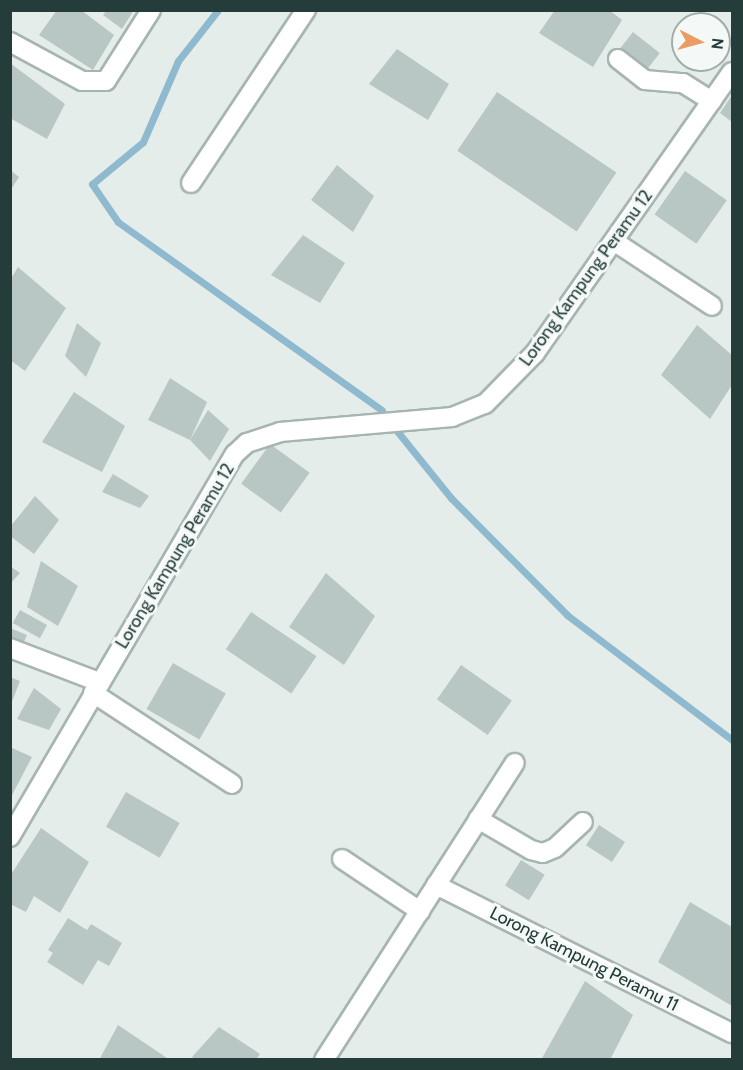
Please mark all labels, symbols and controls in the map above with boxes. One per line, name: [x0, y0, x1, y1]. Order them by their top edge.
north arrow: [671, 12, 731, 72]
text: N: [707, 37, 727, 50]
street label: Lorong Kampung Peramu 12: [515, 186, 657, 370]
street label: Lorong Kampung Peramu 12: [111, 459, 239, 653]
street label: Lorong Kampung Peramu 11: [486, 902, 682, 1016]

